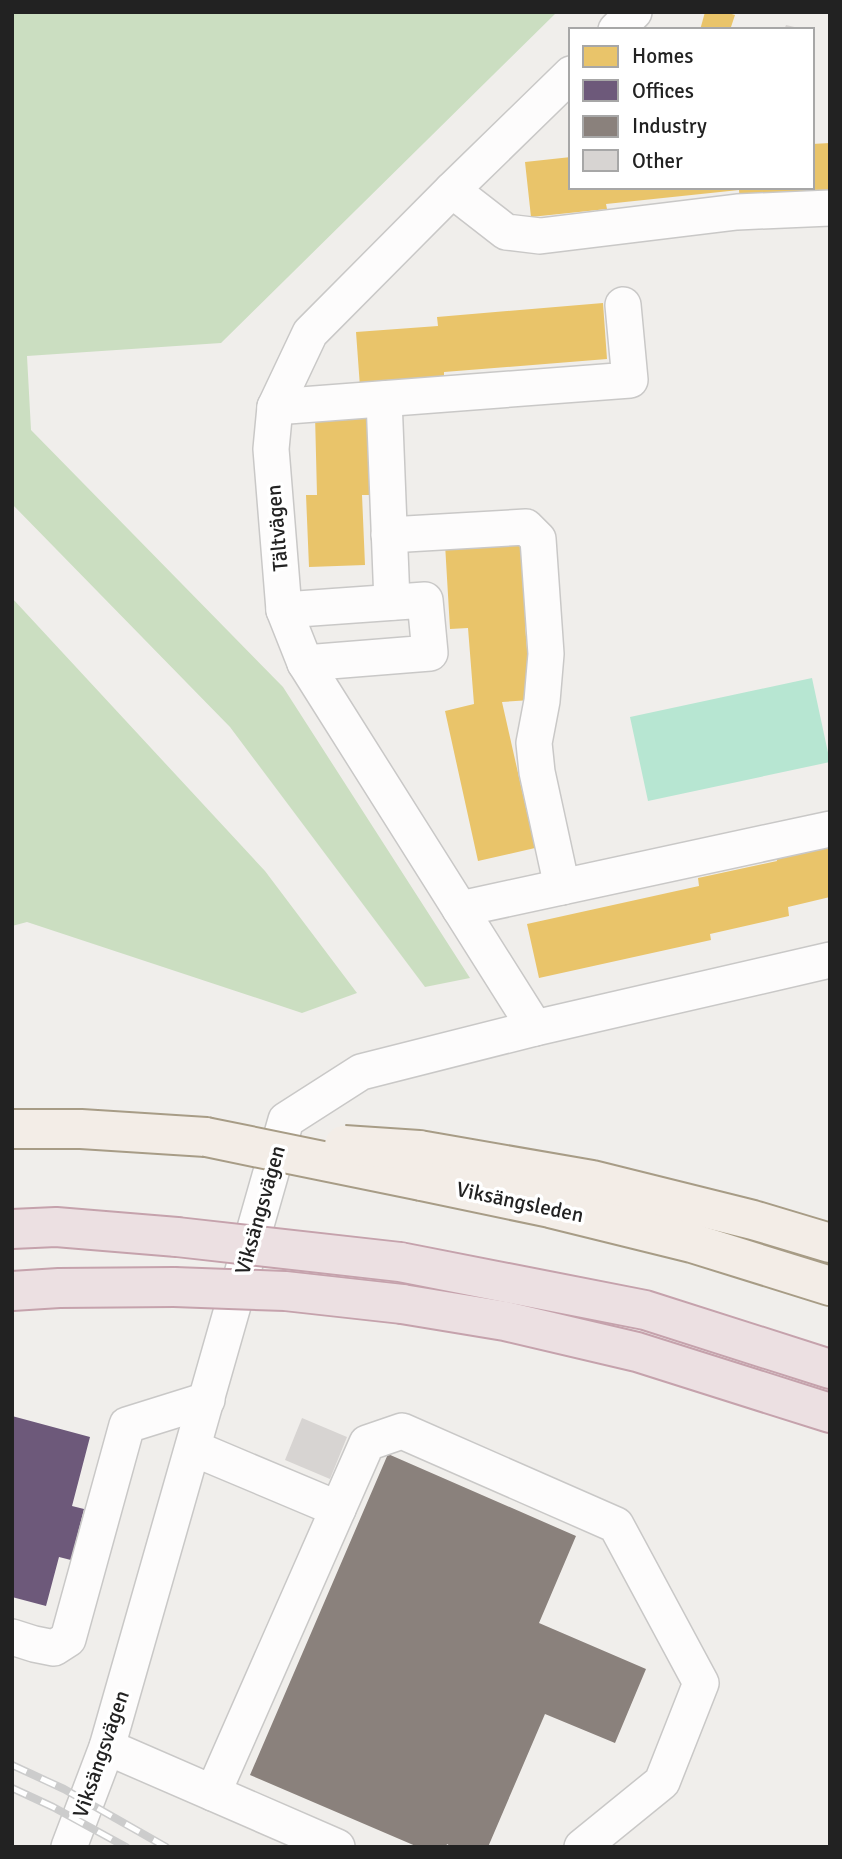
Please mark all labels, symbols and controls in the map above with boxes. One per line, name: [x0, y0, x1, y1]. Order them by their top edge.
legend: [569, 28, 814, 189]
text: Homes: [632, 43, 694, 69]
text: Offices: [632, 78, 694, 104]
text: Industry: [632, 113, 707, 139]
text: Other: [632, 148, 683, 174]
street label: Tältvägen: [260, 484, 294, 572]
street label: Viksängsvägen: [229, 1143, 291, 1277]
street label: Viksängsleden: [454, 1176, 586, 1228]
street label: Viksängsvägen: [67, 1687, 135, 1821]

